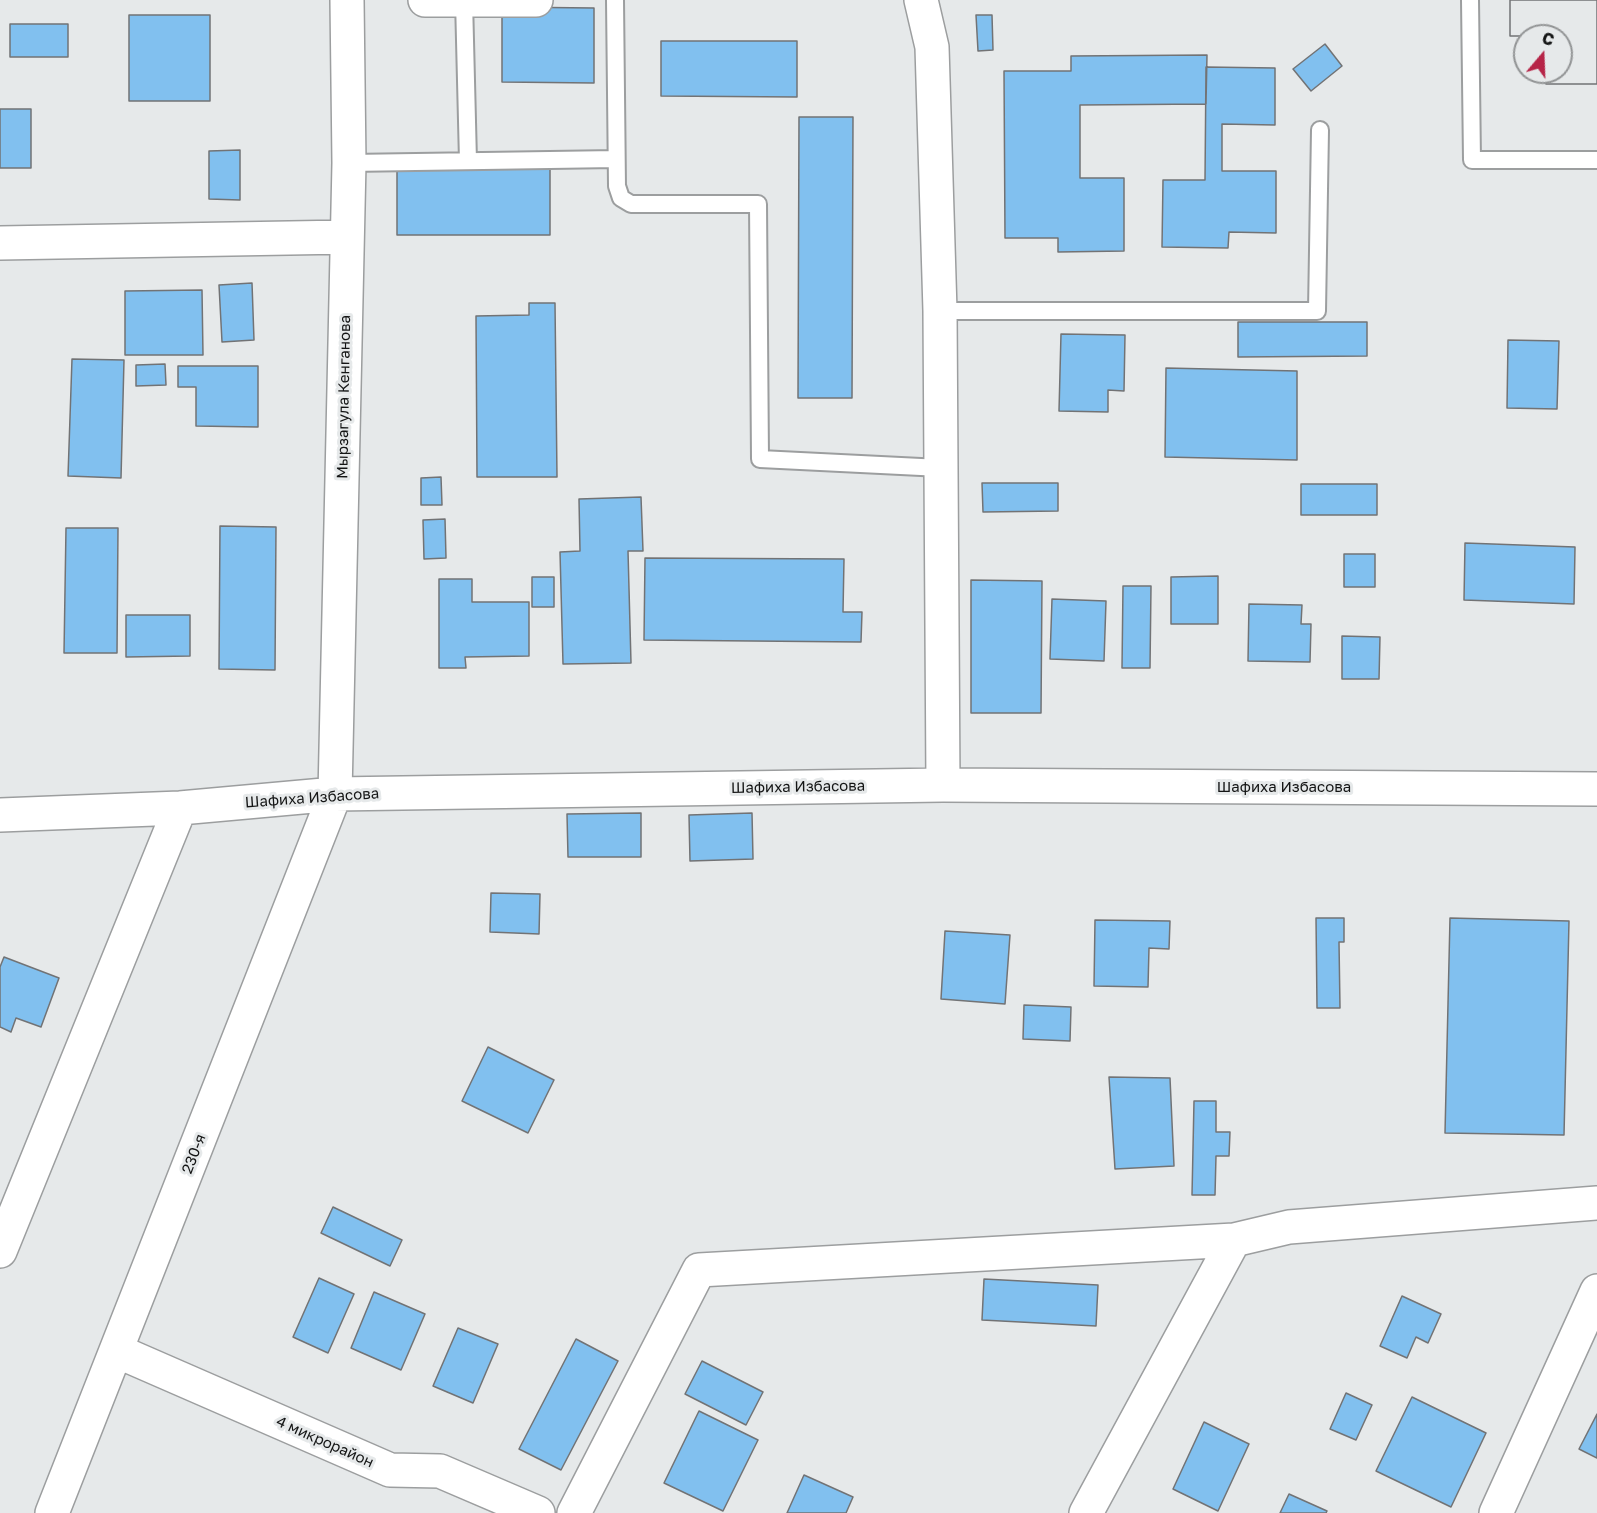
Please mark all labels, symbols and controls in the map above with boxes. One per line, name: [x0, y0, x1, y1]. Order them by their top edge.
north arrow: [1513, 24, 1573, 84]
text: С: [1540, 28, 1557, 50]
street label: Мырзагула Кенганова: [334, 315, 354, 479]
street label: Шафиха Избасова: [731, 777, 865, 797]
street label: Шафиха Избасова: [1217, 778, 1351, 796]
street label: Шафиха Избасова: [244, 784, 380, 812]
street label: 230-я: [178, 1132, 210, 1176]
street label: 4 микрорайон: [274, 1412, 376, 1472]

